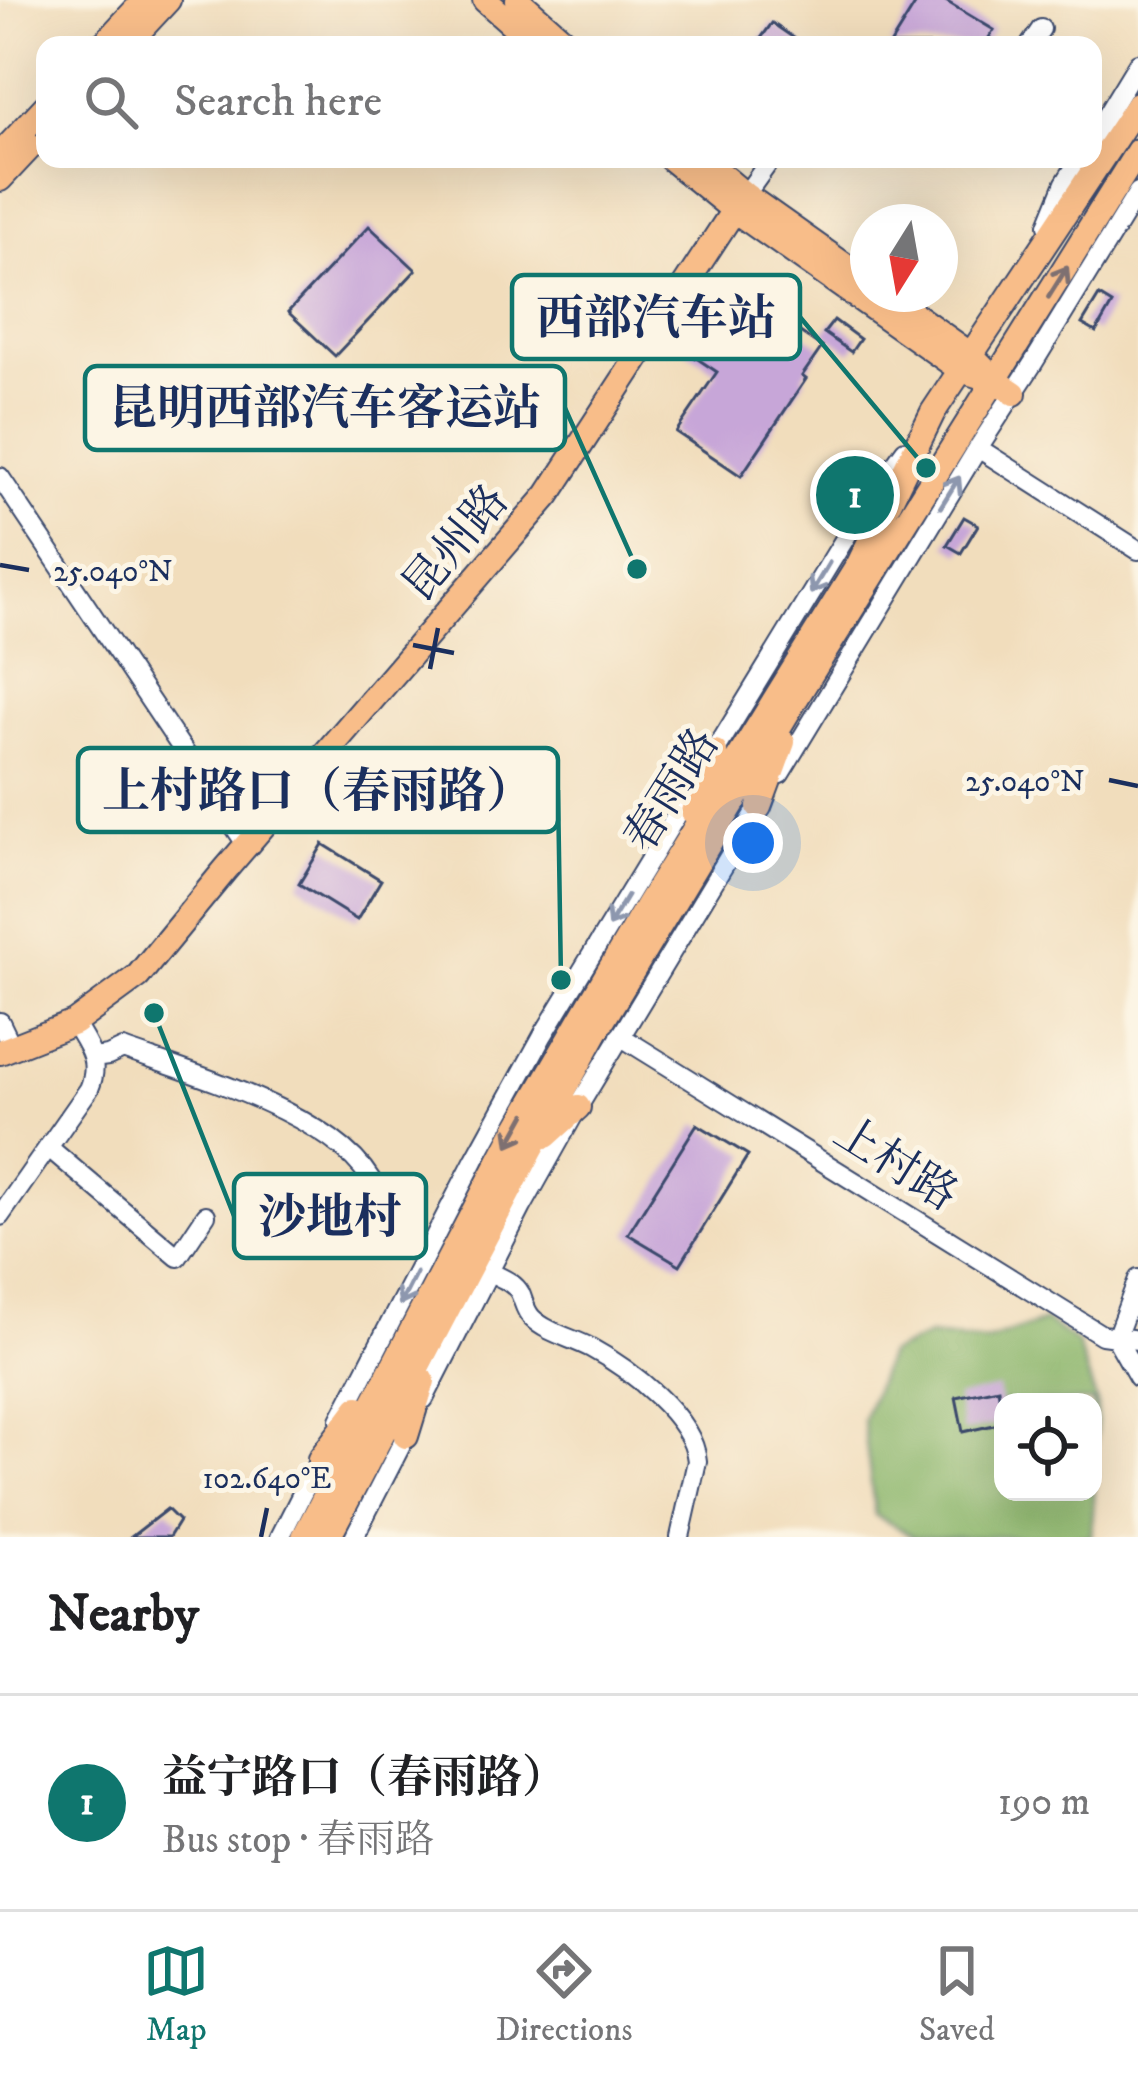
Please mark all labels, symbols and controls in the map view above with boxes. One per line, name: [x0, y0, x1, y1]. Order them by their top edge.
search box: [36, 36, 1102, 168]
icon: search: [78, 69, 144, 135]
text: Search here: [174, 74, 382, 130]
north arrow: [850, 204, 958, 312]
one-way arrow: [1045, 266, 1070, 300]
callout: 西部汽车站: [512, 275, 800, 359]
text: 西部汽车站: [536, 290, 776, 350]
callout: 昆明西部汽车客运站: [85, 366, 565, 450]
text: 昆明西部汽车客运站: [109, 380, 541, 440]
pin: 1: [816, 450, 894, 540]
street label: 昆州路: [391, 474, 521, 614]
one-way arrow: [938, 476, 962, 510]
text: 25.040°N: [53, 554, 173, 591]
one-way arrow: [808, 560, 832, 595]
street label: 春雨路: [613, 719, 732, 863]
callout: 上村路口（春雨路）: [78, 748, 558, 832]
text: 上村路口（春雨路）: [102, 763, 534, 823]
text: 25.040°N: [965, 764, 1085, 801]
your location: [723, 813, 783, 873]
one-way arrow: [606, 894, 630, 928]
street label: 上村路: [823, 1105, 967, 1224]
one-way arrow: [505, 1112, 528, 1147]
callout: 沙地村: [234, 1174, 426, 1258]
text: 沙地村: [258, 1189, 402, 1249]
one-way arrow: [396, 1270, 419, 1305]
map controls: [994, 1393, 1102, 1501]
button: locate: [994, 1393, 1102, 1501]
text: 102.640°E: [202, 1461, 332, 1498]
text: Nearby: [48, 1583, 199, 1647]
text: 益宁路口（春雨路）: [162, 1751, 567, 1807]
text: 1: [80, 1778, 94, 1827]
text: 190 m: [998, 1778, 1090, 1827]
text: Bus stop · 春雨路: [162, 1816, 434, 1865]
tab: Map: [143, 1938, 209, 2051]
tab: Directions: [496, 1938, 632, 2051]
tab: Saved: [919, 1938, 995, 2051]

